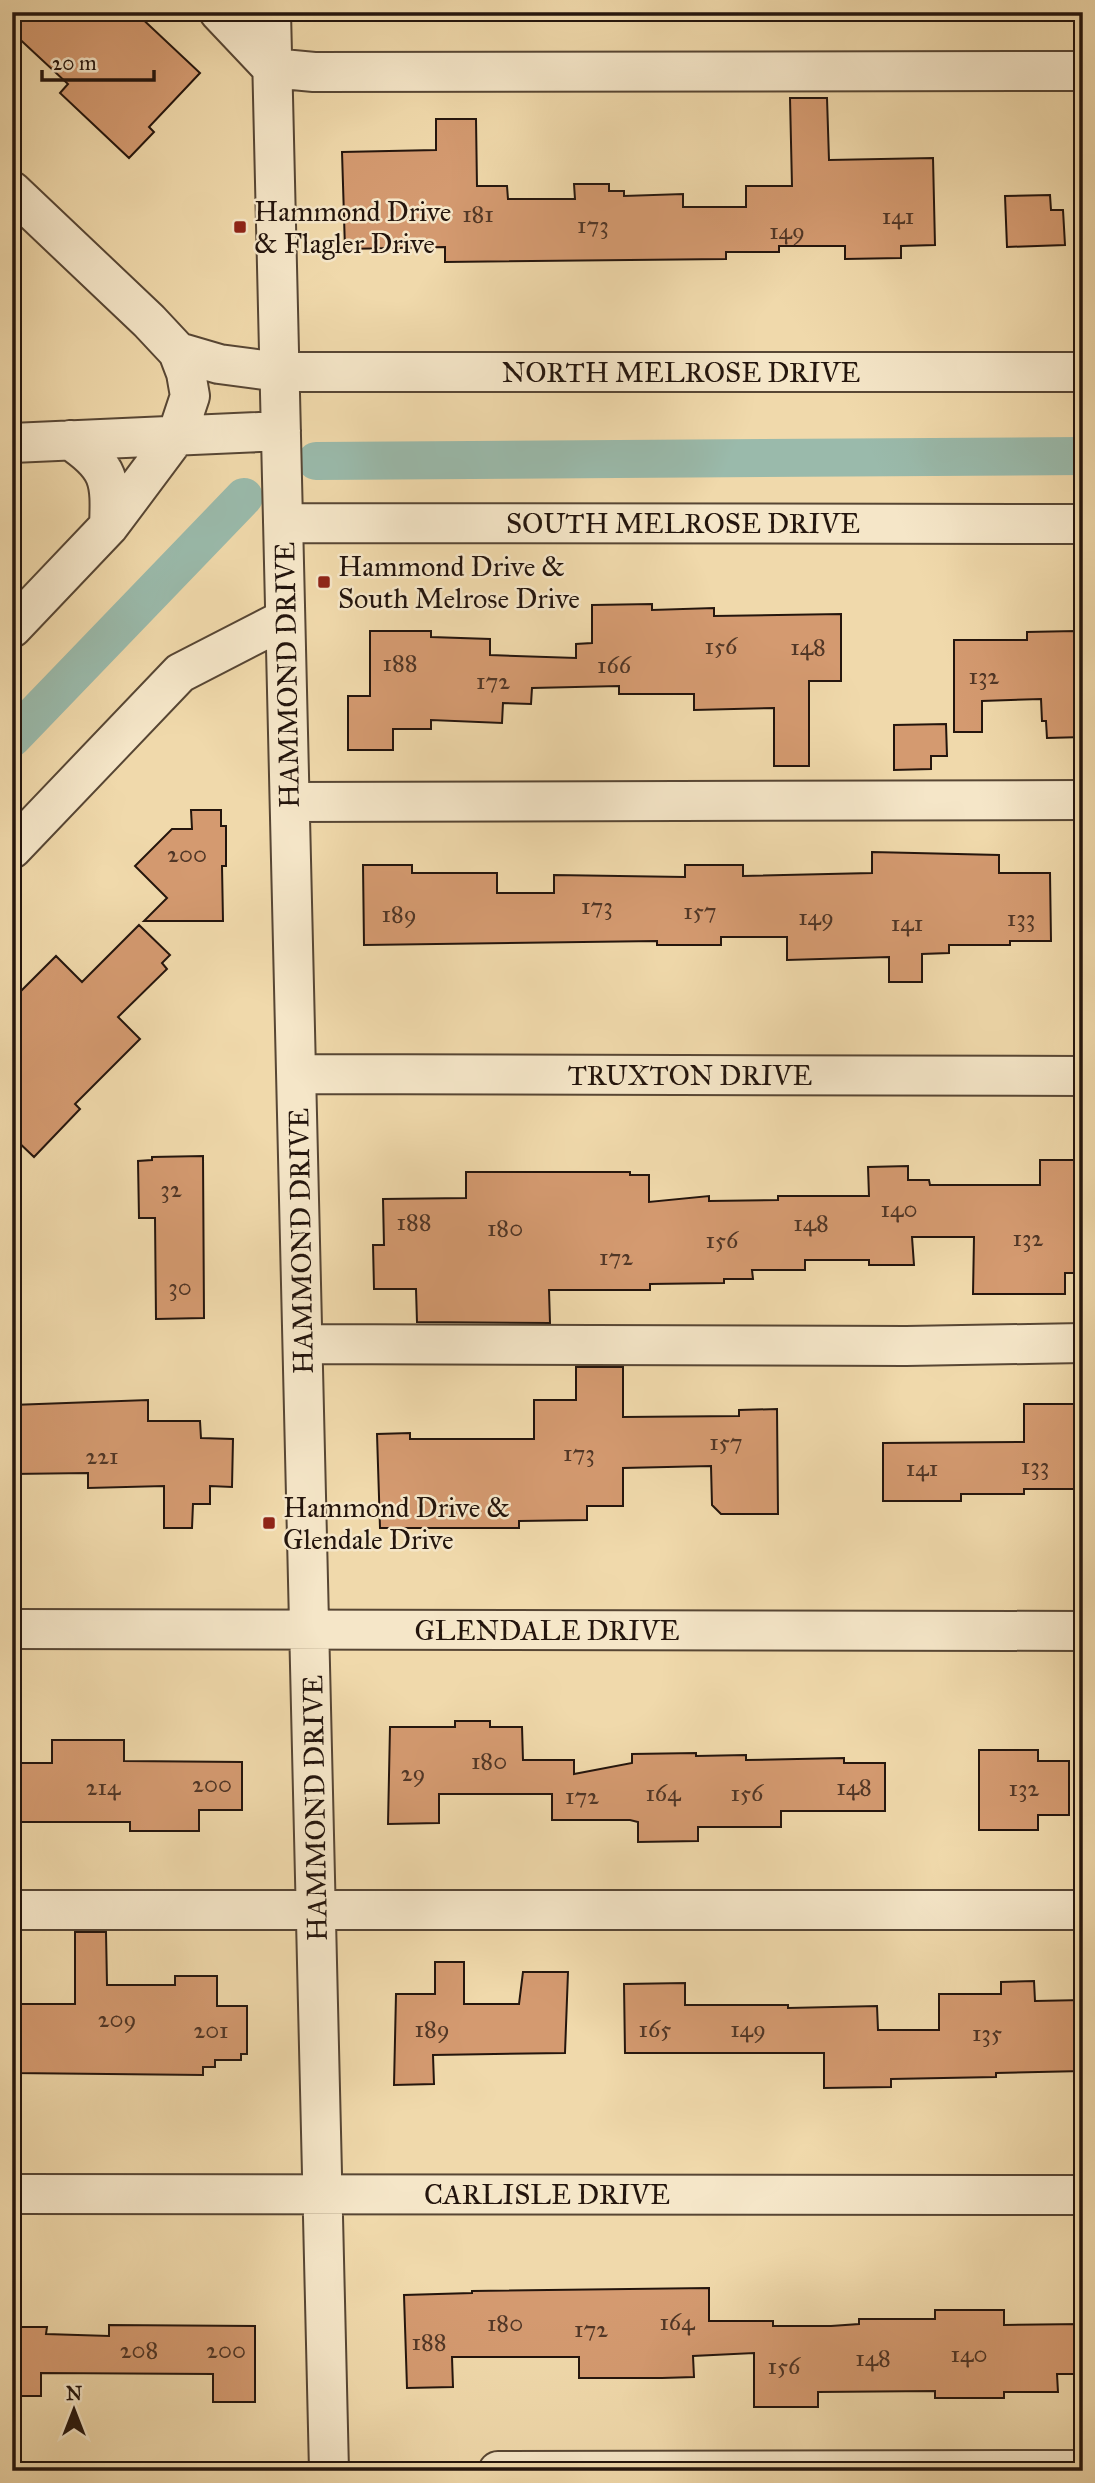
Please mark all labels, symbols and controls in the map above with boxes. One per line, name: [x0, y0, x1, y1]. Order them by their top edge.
scale bar: [42, 38, 154, 82]
text: 20 m: [52, 50, 97, 76]
place label: Hammond Drive & Flagler Drive: [254, 194, 451, 261]
house number: 181: [462, 199, 494, 229]
house number: 141: [882, 201, 914, 231]
house number: 173: [577, 210, 609, 240]
house number: 149: [769, 216, 805, 246]
marker: Hammond Drive & Flagler Drive: [232, 219, 248, 235]
street label: NORTH MELROSE DRIVE: [502, 355, 860, 390]
street label: SOUTH MELROSE DRIVE: [506, 506, 860, 541]
street label: HAMMOND DRIVE: [267, 542, 307, 808]
place label: Hammond Drive & South Melrose Drive: [338, 549, 580, 616]
marker: Hammond Drive & South Melrose Drive: [316, 574, 332, 590]
house number: 156: [705, 631, 738, 661]
house number: 148: [790, 632, 826, 662]
house number: 188: [382, 648, 418, 678]
house number: 166: [597, 650, 632, 680]
house number: 132: [969, 661, 1000, 691]
house number: 172: [476, 666, 510, 696]
house number: 200: [167, 839, 207, 869]
house number: 173: [581, 891, 613, 921]
house number: 157: [683, 896, 717, 926]
house number: 189: [381, 899, 417, 929]
house number: 149: [798, 902, 834, 932]
house number: 133: [1007, 903, 1035, 933]
house number: 141: [891, 908, 923, 938]
street label: TRUXTON DRIVE: [568, 1058, 812, 1093]
street label: HAMMOND DRIVE: [281, 1108, 321, 1374]
house number: 32: [160, 1174, 182, 1204]
house number: 140: [881, 1194, 917, 1224]
house number: 188: [396, 1207, 432, 1237]
house number: 148: [793, 1208, 829, 1238]
house number: 180: [487, 1213, 523, 1243]
house number: 132: [1013, 1223, 1044, 1253]
house number: 156: [706, 1225, 739, 1255]
house number: 172: [599, 1242, 633, 1272]
house number: 30: [168, 1272, 192, 1302]
house number: 157: [709, 1427, 743, 1457]
house number: 173: [563, 1438, 595, 1468]
house number: 221: [85, 1441, 119, 1471]
house number: 133: [1021, 1451, 1049, 1481]
house number: 141: [906, 1453, 938, 1483]
place label: Hammond Drive & Glendale Drive: [283, 1490, 510, 1557]
marker: Hammond Drive & Glendale Drive: [261, 1515, 277, 1531]
street label: GLENDALE DRIVE: [414, 1613, 680, 1648]
street label: HAMMOND DRIVE: [295, 1675, 335, 1941]
house number: 180: [471, 1746, 507, 1776]
house number: 29: [401, 1758, 425, 1788]
house number: 200: [192, 1769, 232, 1799]
house number: 214: [86, 1772, 121, 1802]
house number: 148: [836, 1772, 872, 1802]
house number: 132: [1009, 1773, 1040, 1803]
house number: 164: [645, 1778, 681, 1808]
house number: 156: [731, 1778, 764, 1808]
house number: 172: [565, 1781, 599, 1811]
house number: 209: [98, 2004, 136, 2034]
house number: 189: [414, 2014, 450, 2044]
house number: 165: [639, 2014, 671, 2044]
house number: 149: [730, 2014, 766, 2044]
house number: 201: [193, 2015, 229, 2045]
house number: 135: [972, 2018, 1002, 2048]
street label: CARLISLE DRIVE: [424, 2177, 670, 2212]
house number: 164: [659, 2307, 695, 2337]
house number: 180: [487, 2308, 523, 2338]
house number: 172: [574, 2314, 608, 2344]
house number: 188: [411, 2327, 447, 2357]
house number: 208: [120, 2335, 158, 2365]
house number: 200: [206, 2335, 246, 2365]
house number: 140: [951, 2339, 987, 2369]
house number: 148: [855, 2343, 891, 2373]
house number: 156: [768, 2351, 801, 2381]
north arrow: [38, 2374, 108, 2444]
text: N: [66, 2382, 82, 2405]

